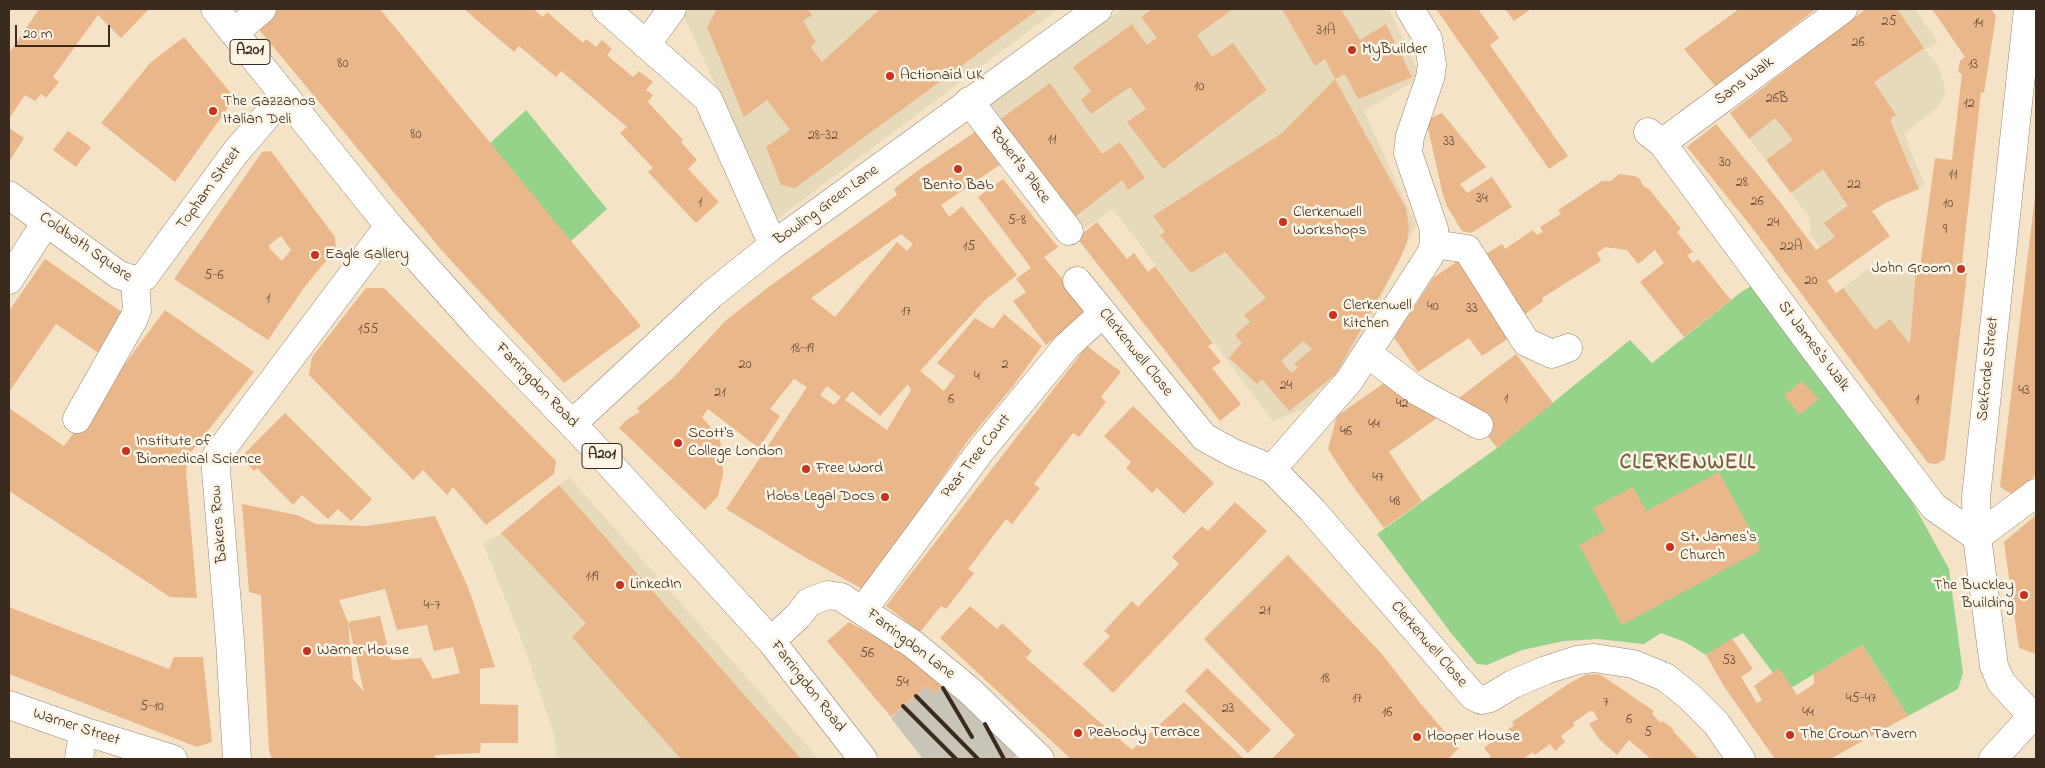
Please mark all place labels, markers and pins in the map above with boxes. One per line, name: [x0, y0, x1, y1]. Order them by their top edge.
place label: MyBuilder: [1362, 40, 1427, 60]
marker: MyBuilder: [1346, 44, 1358, 56]
place label: Actionaid UK: [900, 66, 984, 86]
marker: Actionaid UK: [884, 70, 896, 82]
place label: The Gazzanos Italian Deli: [223, 92, 316, 130]
marker: The Gazzanos Italian Deli: [207, 105, 219, 117]
marker: Bento Bab: [952, 163, 964, 175]
place label: Bento Bab: [922, 176, 994, 196]
place label: Clerkenwell Workshops: [1293, 203, 1367, 241]
marker: Clerkenwell Workshops: [1277, 216, 1289, 228]
place label: Eagle Gallery: [325, 245, 409, 265]
marker: Eagle Gallery: [309, 249, 321, 261]
place label: John Groom: [1872, 259, 1951, 279]
marker: John Groom: [1955, 263, 1967, 275]
place label: Clerkenwell Kitchen: [1343, 296, 1412, 334]
marker: Clerkenwell Kitchen: [1327, 309, 1339, 321]
place label: Scott's College London: [688, 424, 783, 462]
place label: Institute of Biomedical Science: [136, 432, 261, 470]
marker: Scott's College London: [672, 437, 684, 449]
marker: Institute of Biomedical Science: [120, 445, 132, 457]
place label: Free Word: [816, 459, 883, 479]
marker: Free Word: [800, 463, 812, 475]
place label: Hobs Legal Docs: [766, 487, 875, 507]
marker: Hobs Legal Docs: [879, 491, 891, 503]
place label: St. James's Church: [1680, 528, 1757, 566]
marker: St. James's Church: [1664, 541, 1676, 553]
place label: LinkedIn: [630, 575, 682, 595]
place label: The Buckley Building: [1933, 576, 2014, 614]
marker: LinkedIn: [614, 579, 626, 591]
marker: The Buckley Building: [2018, 589, 2030, 601]
place label: Warner House: [317, 641, 409, 661]
marker: Warner House: [301, 645, 313, 657]
place label: Peabody Terrace: [1088, 723, 1200, 743]
place label: The Crown Tavern: [1800, 725, 1917, 745]
marker: Peabody Terrace: [1072, 727, 1084, 739]
place label: Hooper House: [1427, 727, 1520, 747]
marker: The Crown Tavern: [1784, 729, 1796, 741]
marker: Hooper House: [1411, 731, 1423, 743]

